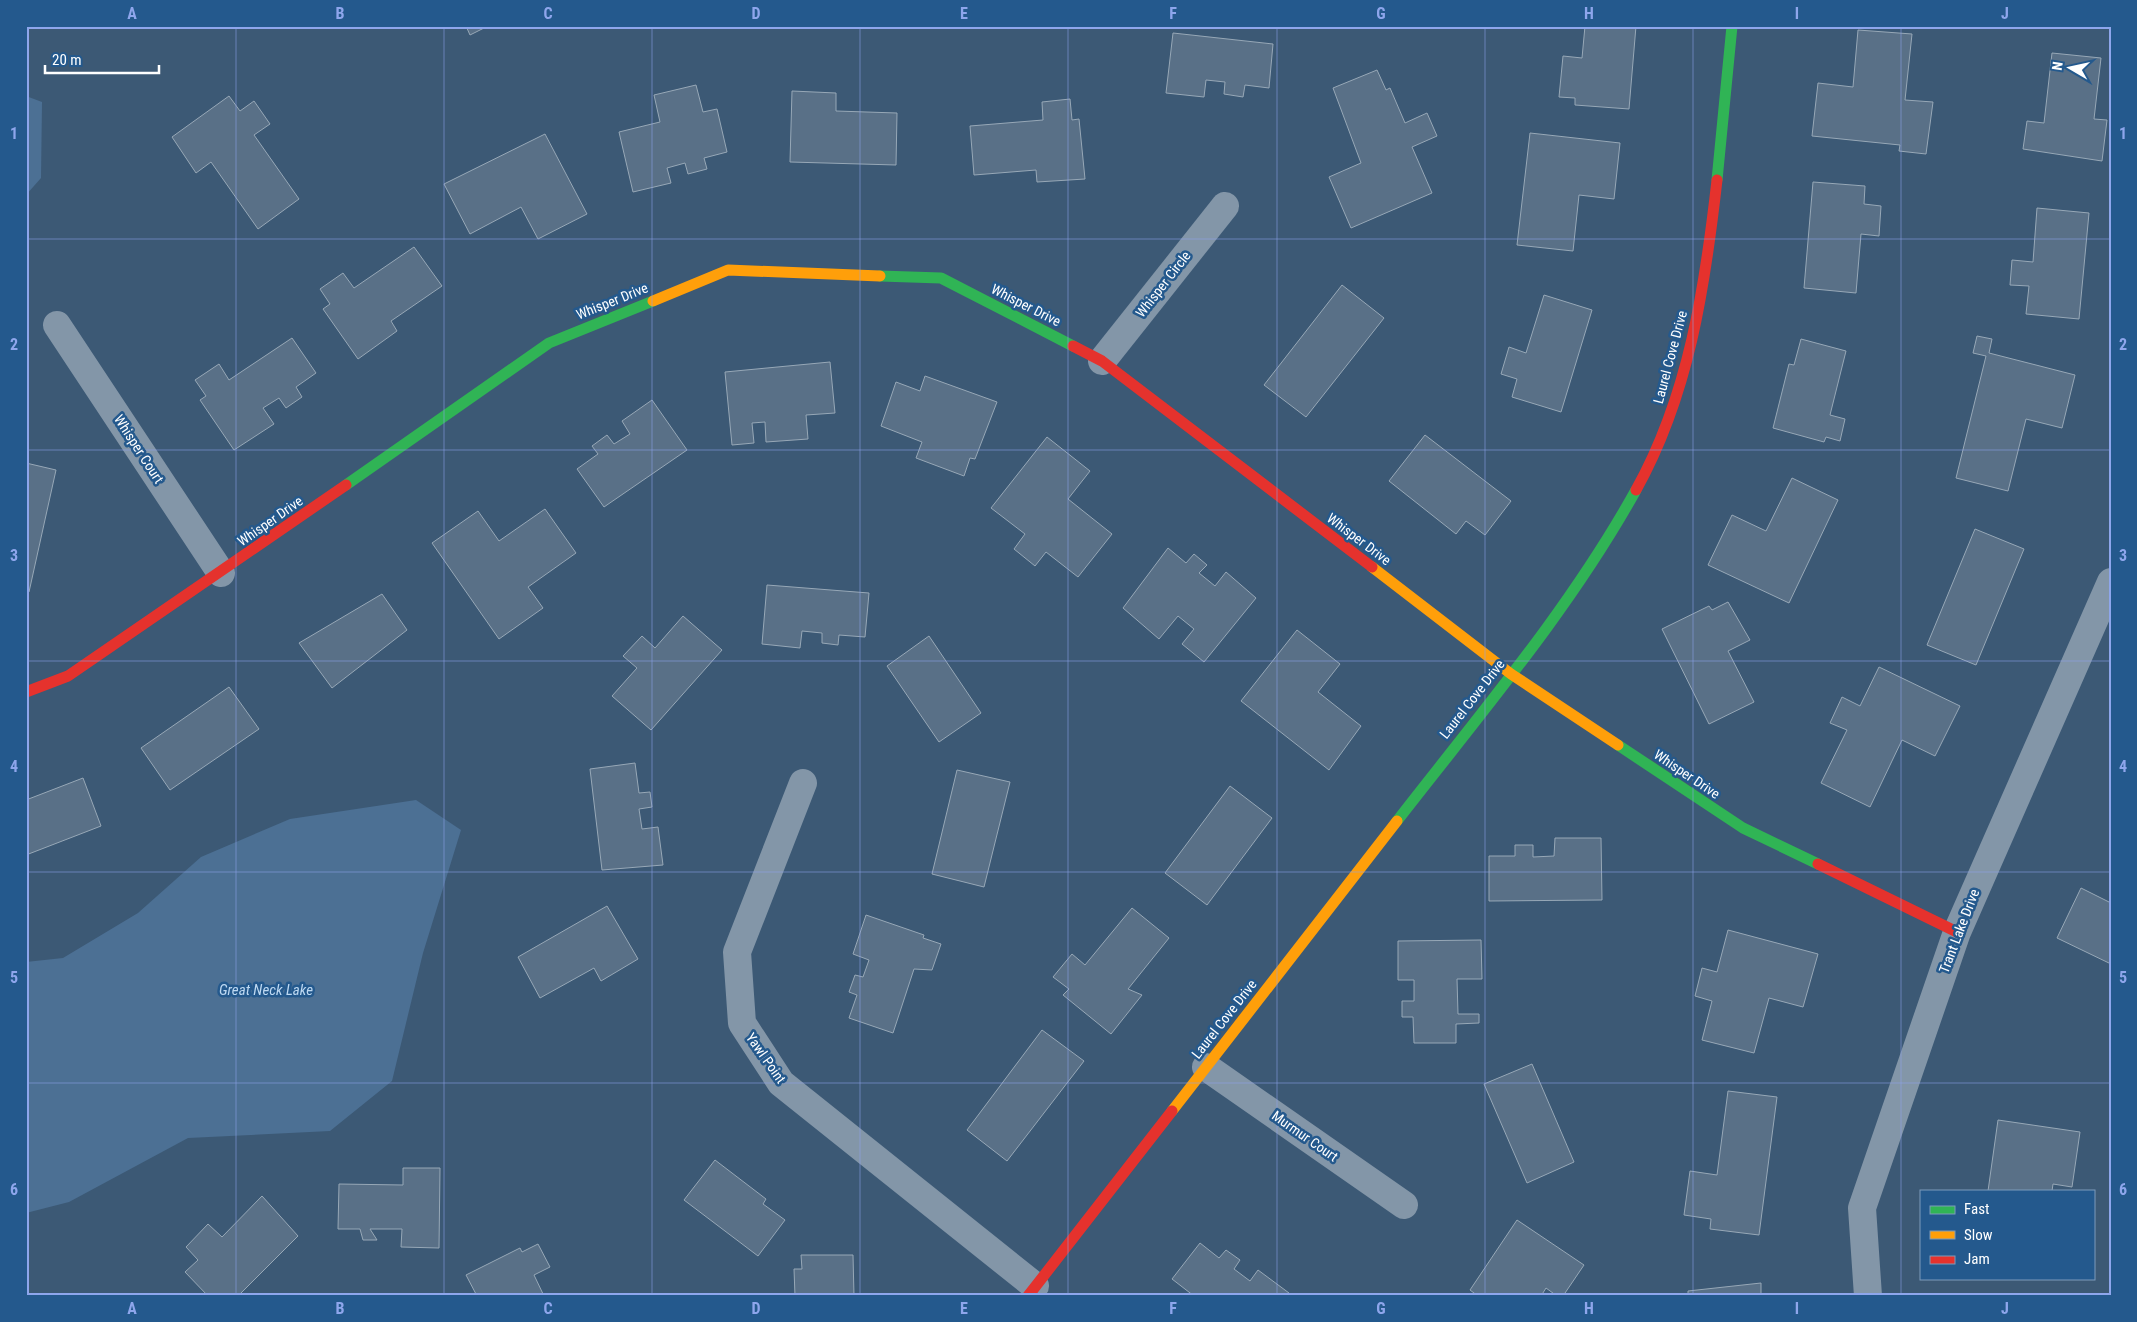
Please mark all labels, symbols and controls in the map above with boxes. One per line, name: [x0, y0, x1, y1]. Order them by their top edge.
text: A: [127, 4, 137, 23]
text: B: [336, 4, 345, 23]
text: C: [543, 4, 553, 23]
text: D: [751, 4, 761, 23]
text: E: [960, 4, 968, 23]
text: F: [1169, 4, 1177, 23]
text: G: [1376, 4, 1386, 23]
text: H: [1584, 4, 1594, 23]
text: I: [1795, 4, 1799, 23]
text: J: [2001, 4, 2009, 23]
scale bar: [45, 42, 159, 74]
north arrow: [2044, 42, 2094, 92]
text: 20 m: [52, 51, 82, 69]
text: N: [2049, 60, 2066, 71]
text: 1: [10, 124, 18, 143]
text: 1: [2119, 124, 2127, 143]
street label: Whisper Circle: [1132, 247, 1194, 320]
street label: Whisper Drive: [574, 279, 651, 323]
street label: Whisper Drive: [989, 281, 1064, 330]
street label: Laurel Cove Drive: [1650, 308, 1690, 405]
text: 2: [10, 335, 18, 354]
text: 2: [2119, 335, 2127, 354]
street label: Whisper Court: [111, 412, 167, 486]
street label: Whisper Drive: [234, 492, 306, 549]
street label: Whisper Drive: [1324, 510, 1394, 568]
text: 3: [10, 546, 18, 565]
text: 3: [2119, 546, 2127, 565]
street label: Laurel Cove Drive: [1436, 656, 1508, 742]
street label: Whisper Drive: [1651, 746, 1723, 802]
text: 4: [10, 757, 18, 776]
text: 4: [2119, 757, 2127, 776]
street label: Trant Lake Drive: [1936, 886, 1983, 975]
text: 5: [10, 968, 18, 987]
text: 5: [2119, 968, 2127, 987]
street label: Laurel Cove Drive: [1188, 976, 1260, 1062]
water label: Great Neck Lake: [219, 981, 313, 999]
street label: Yawl Point: [743, 1030, 789, 1086]
street label: Murmur Court: [1269, 1107, 1341, 1165]
text: 6: [10, 1180, 18, 1199]
text: 6: [2119, 1180, 2127, 1199]
legend: [1920, 1190, 2094, 1280]
text: Fast: [1964, 1200, 1989, 1218]
text: Slow: [1964, 1226, 1993, 1244]
text: Jam: [1964, 1250, 1990, 1268]
text: A: [127, 1299, 137, 1318]
text: B: [336, 1299, 345, 1318]
text: C: [543, 1299, 553, 1318]
text: D: [751, 1299, 761, 1318]
text: E: [960, 1299, 968, 1318]
text: F: [1169, 1299, 1177, 1318]
text: G: [1376, 1299, 1386, 1318]
text: H: [1584, 1299, 1594, 1318]
text: I: [1795, 1299, 1799, 1318]
text: J: [2001, 1299, 2009, 1318]

